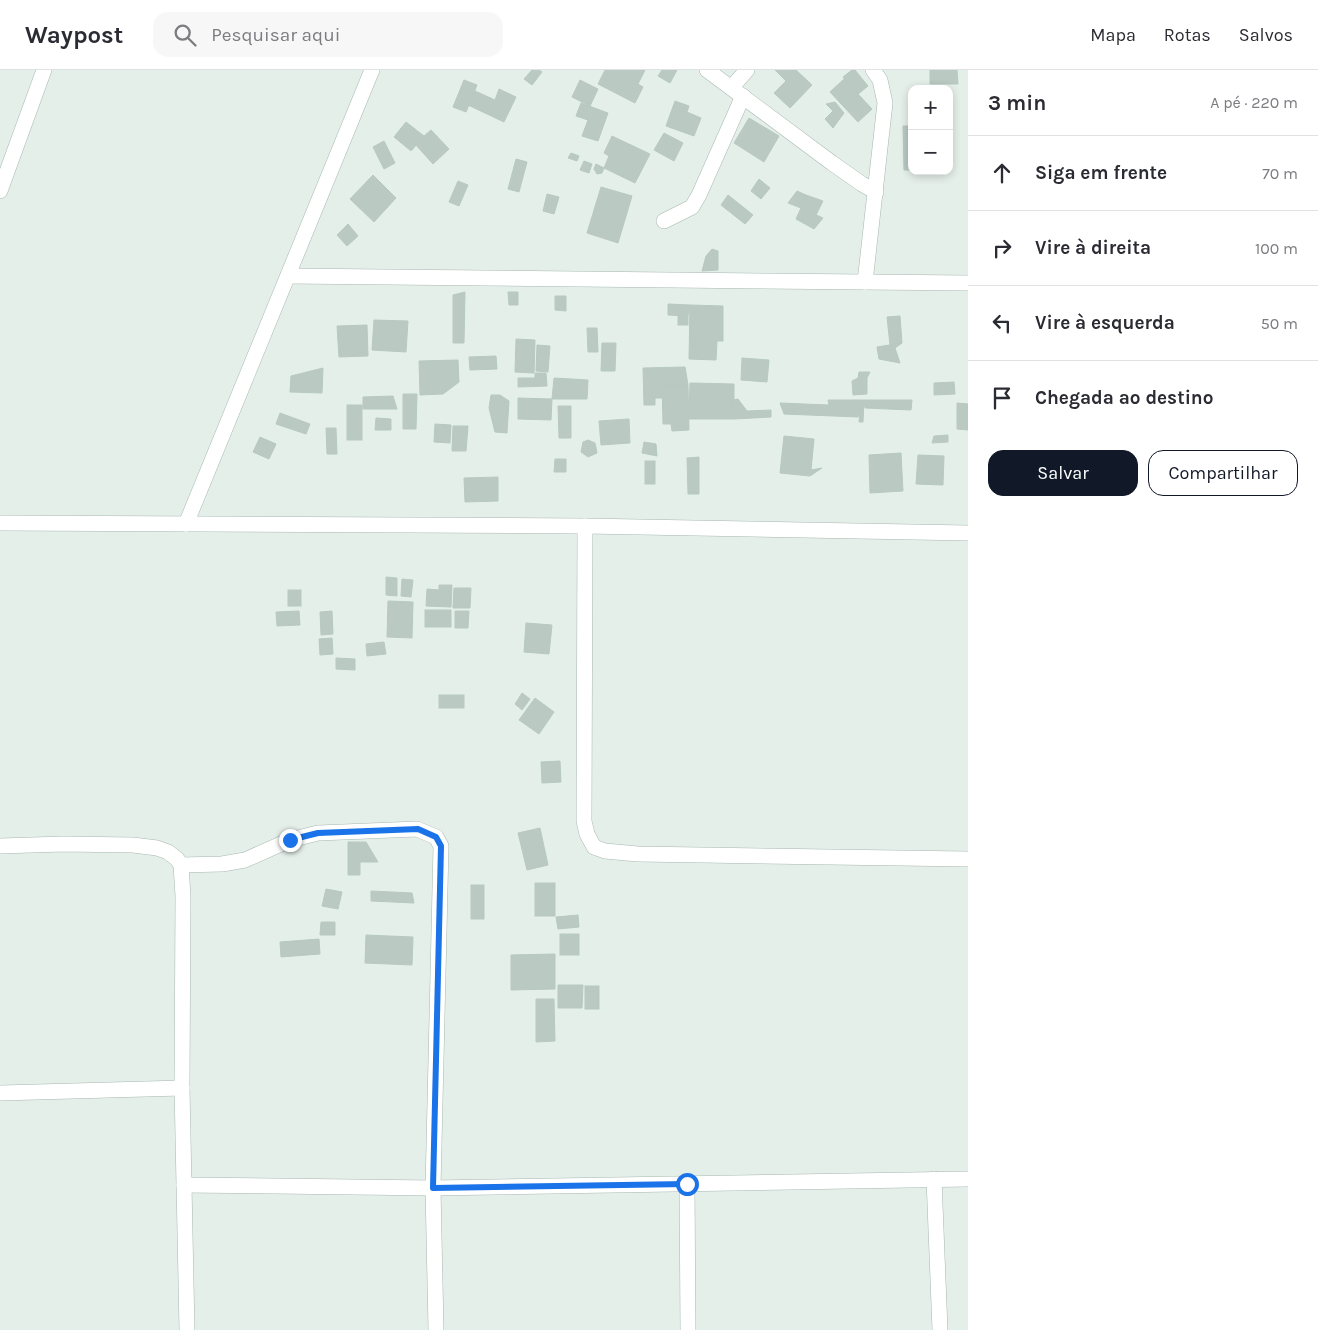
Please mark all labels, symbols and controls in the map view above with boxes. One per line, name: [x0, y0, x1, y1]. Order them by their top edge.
search box: [153, 12, 503, 57]
text: Waypost: [25, 21, 123, 49]
icon: search: [171, 21, 199, 49]
text: Pesquisar aqui: [211, 24, 340, 46]
text: Mapa: [1090, 24, 1136, 46]
text: Rotas: [1164, 24, 1211, 46]
text: Salvos: [1239, 24, 1293, 46]
map controls: [908, 85, 953, 175]
button: +: [908, 85, 953, 130]
text: 3 min: [988, 91, 1046, 115]
text: A pé · 220 m: [1210, 93, 1298, 112]
button: −: [908, 130, 953, 175]
icon: ahead: [988, 159, 1016, 187]
text: Siga em frente: [1035, 162, 1167, 184]
text: 70 m: [1262, 164, 1298, 183]
icon: right: [988, 234, 1016, 262]
text: Vire à direita: [1035, 237, 1151, 259]
text: 100 m: [1255, 239, 1298, 258]
icon: left: [988, 309, 1016, 337]
text: Vire à esquerda: [1035, 312, 1175, 334]
text: 50 m: [1261, 314, 1298, 333]
icon: arrive: [988, 384, 1016, 412]
text: Chegada ao destino: [1035, 387, 1213, 409]
button: Salvar: [988, 450, 1138, 496]
button: Compartilhar: [1148, 450, 1298, 496]
route end: [279, 829, 302, 852]
route start: [676, 1173, 699, 1196]

